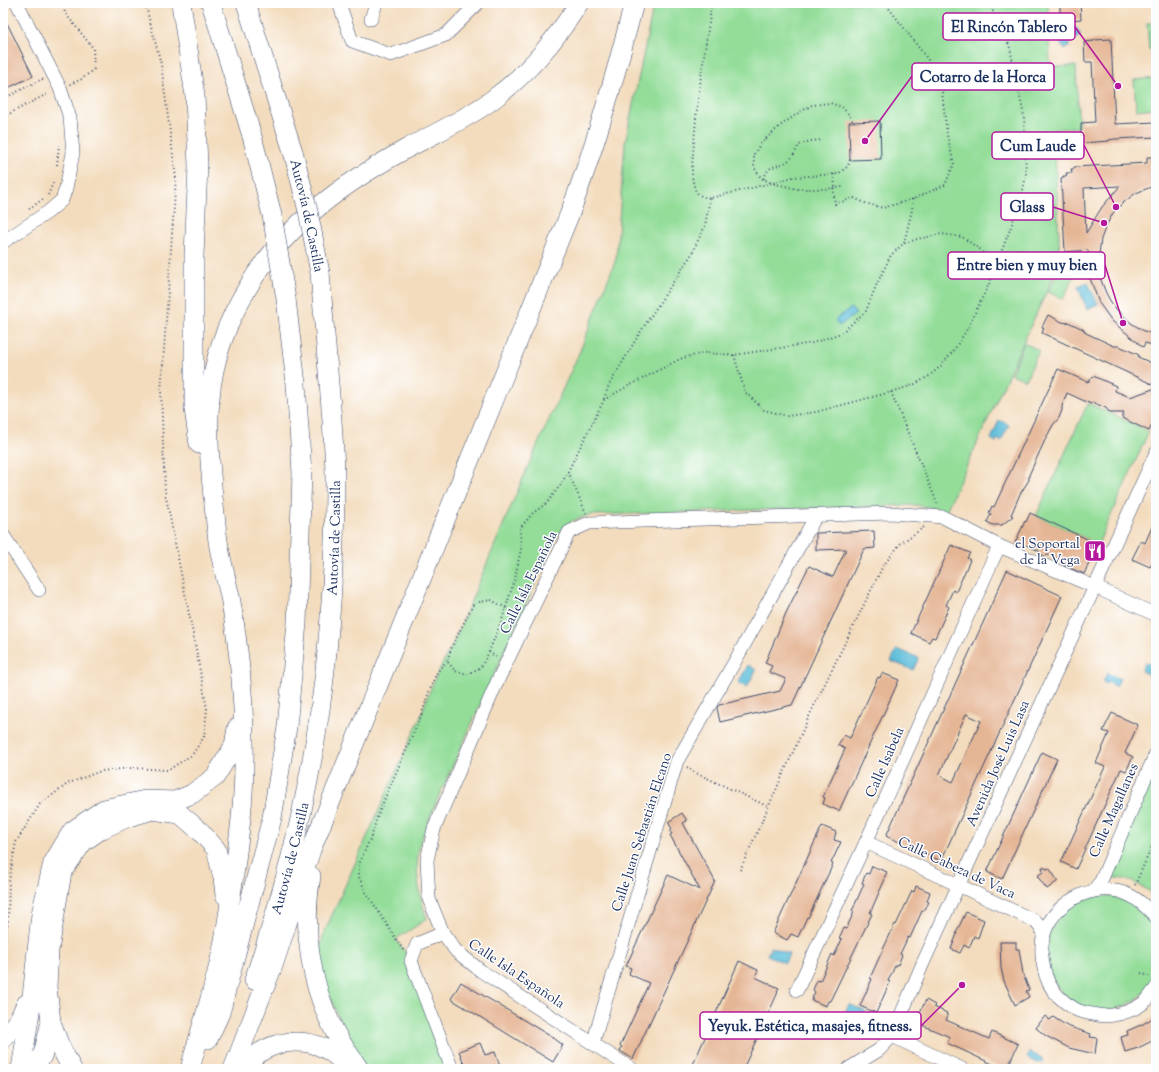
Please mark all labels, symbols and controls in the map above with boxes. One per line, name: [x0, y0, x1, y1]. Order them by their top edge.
callout: El Rincón Tablero: [943, 13, 1075, 40]
text: El Rincón Tablero: [951, 18, 1067, 39]
callout: Cotarro de la Horca: [912, 63, 1054, 90]
text: Cotarro de la Horca: [920, 68, 1046, 89]
callout: Cum Laude: [992, 132, 1084, 159]
text: Cum Laude: [1000, 137, 1076, 158]
street label: Autovía de Castilla: [283, 157, 328, 275]
callout: Glass: [1001, 193, 1053, 220]
text: Glass: [1009, 198, 1045, 219]
callout: Entre bien y muy bien: [948, 252, 1105, 279]
text: Entre bien y muy bien: [957, 256, 1097, 277]
street label: Autovía de Castilla: [324, 480, 347, 596]
street label: Calle Isla Española: [496, 527, 564, 638]
place label: el Soportal de la Vega: [1015, 535, 1081, 571]
restaurant icon: el Soportal de la Vega: [1082, 538, 1108, 564]
street label: Avenida José Luis Lasa: [962, 697, 1036, 830]
street label: Calle Isabela: [861, 724, 911, 801]
street label: Calle Juan Sebastián Elcano: [608, 750, 678, 915]
street label: Calle Magallanes: [1085, 760, 1145, 861]
street label: Autovía de Castilla: [267, 800, 315, 917]
street label: Calle Cabeza de Vaca: [894, 833, 1019, 905]
street label: Calle Isla Española: [464, 935, 569, 1015]
callout: Yeyuk. Estética, masajes, fitness.: [700, 1012, 921, 1039]
text: Yeyuk. Estética, masajes, fitness.: [708, 1017, 913, 1038]

